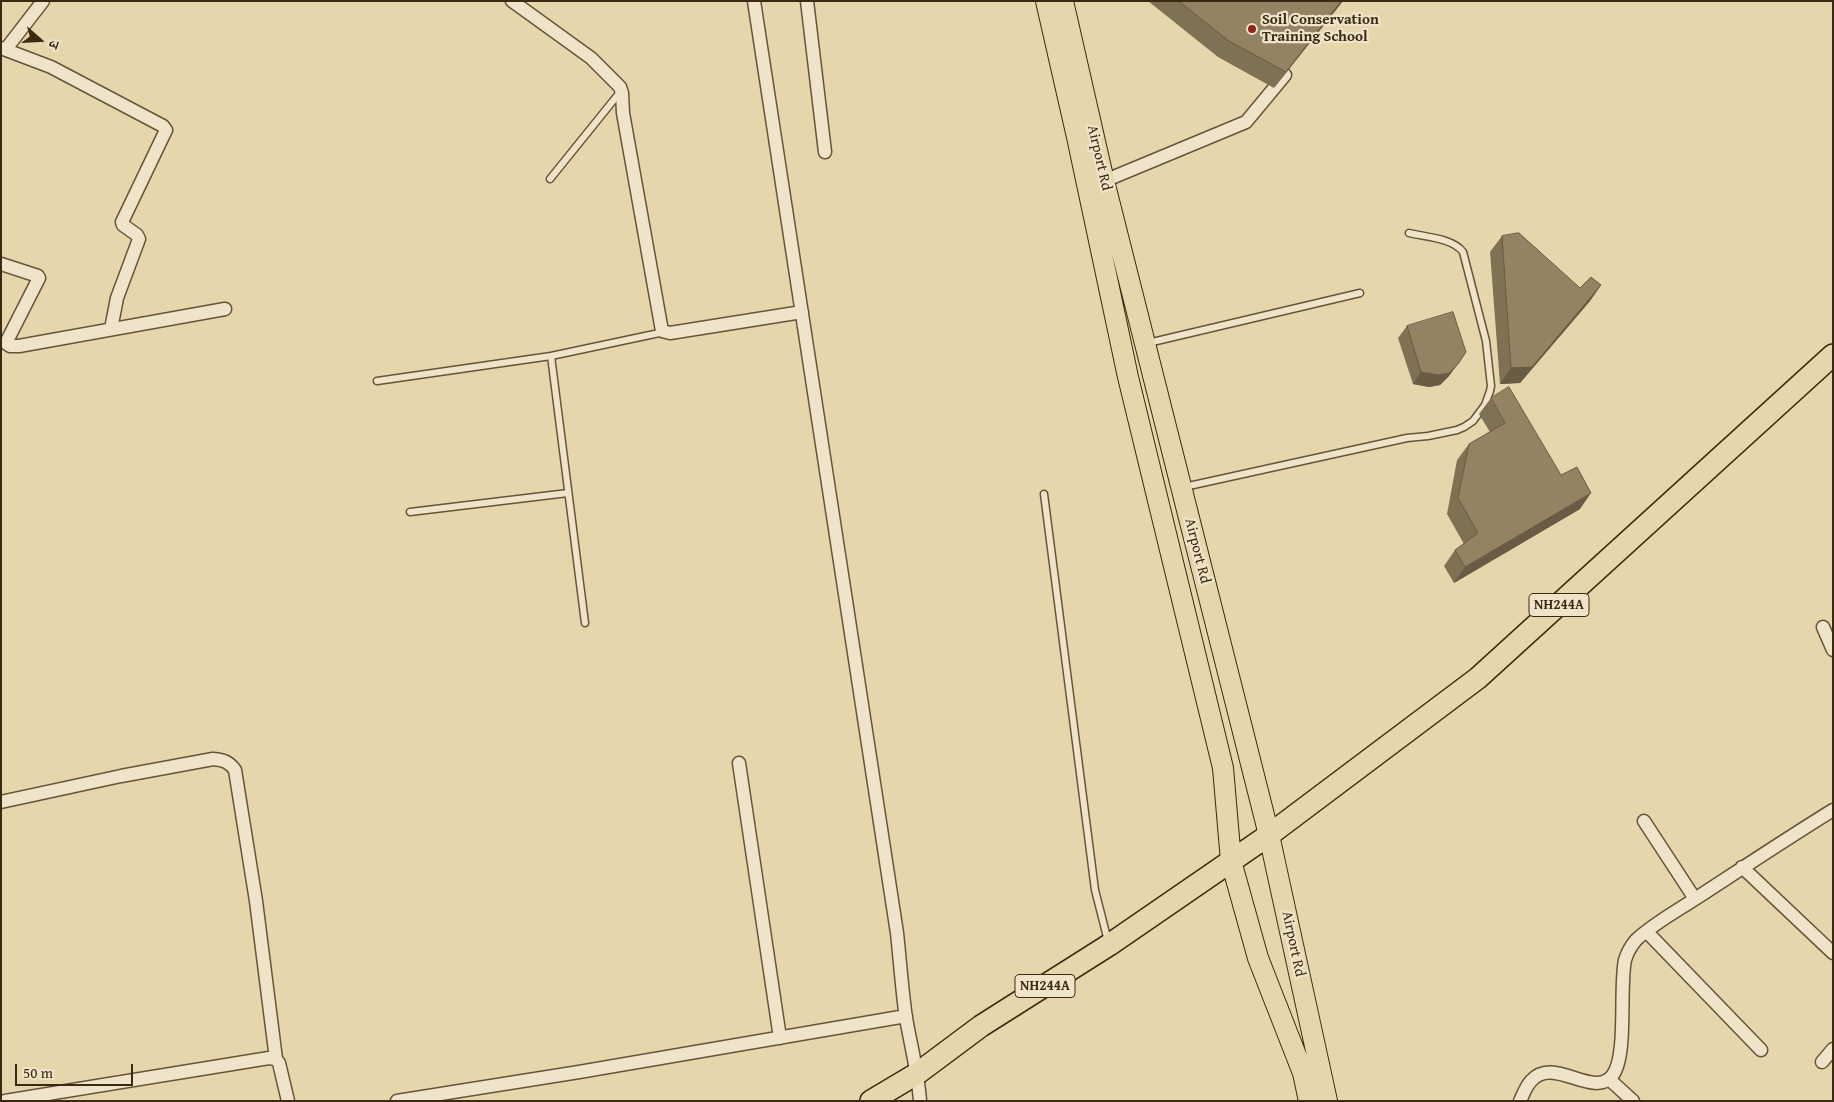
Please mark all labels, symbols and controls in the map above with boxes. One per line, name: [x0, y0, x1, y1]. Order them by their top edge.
place label: Soil Conservation Training School: [1262, 11, 1379, 46]
north arrow: [15, 15, 65, 65]
marker: Soil Conservation Training School: [1246, 23, 1258, 35]
text: उ: [44, 38, 65, 52]
street label: Airport Rd: [1083, 124, 1115, 192]
street label: Airport Rd: [1180, 516, 1214, 586]
road number: NH244A: [1529, 594, 1589, 616]
street label: Airport Rd: [1277, 910, 1309, 978]
road number: NH244A: [1015, 974, 1075, 998]
scale bar: [18, 1054, 135, 1086]
text: 50 m: [23, 1062, 53, 1083]

